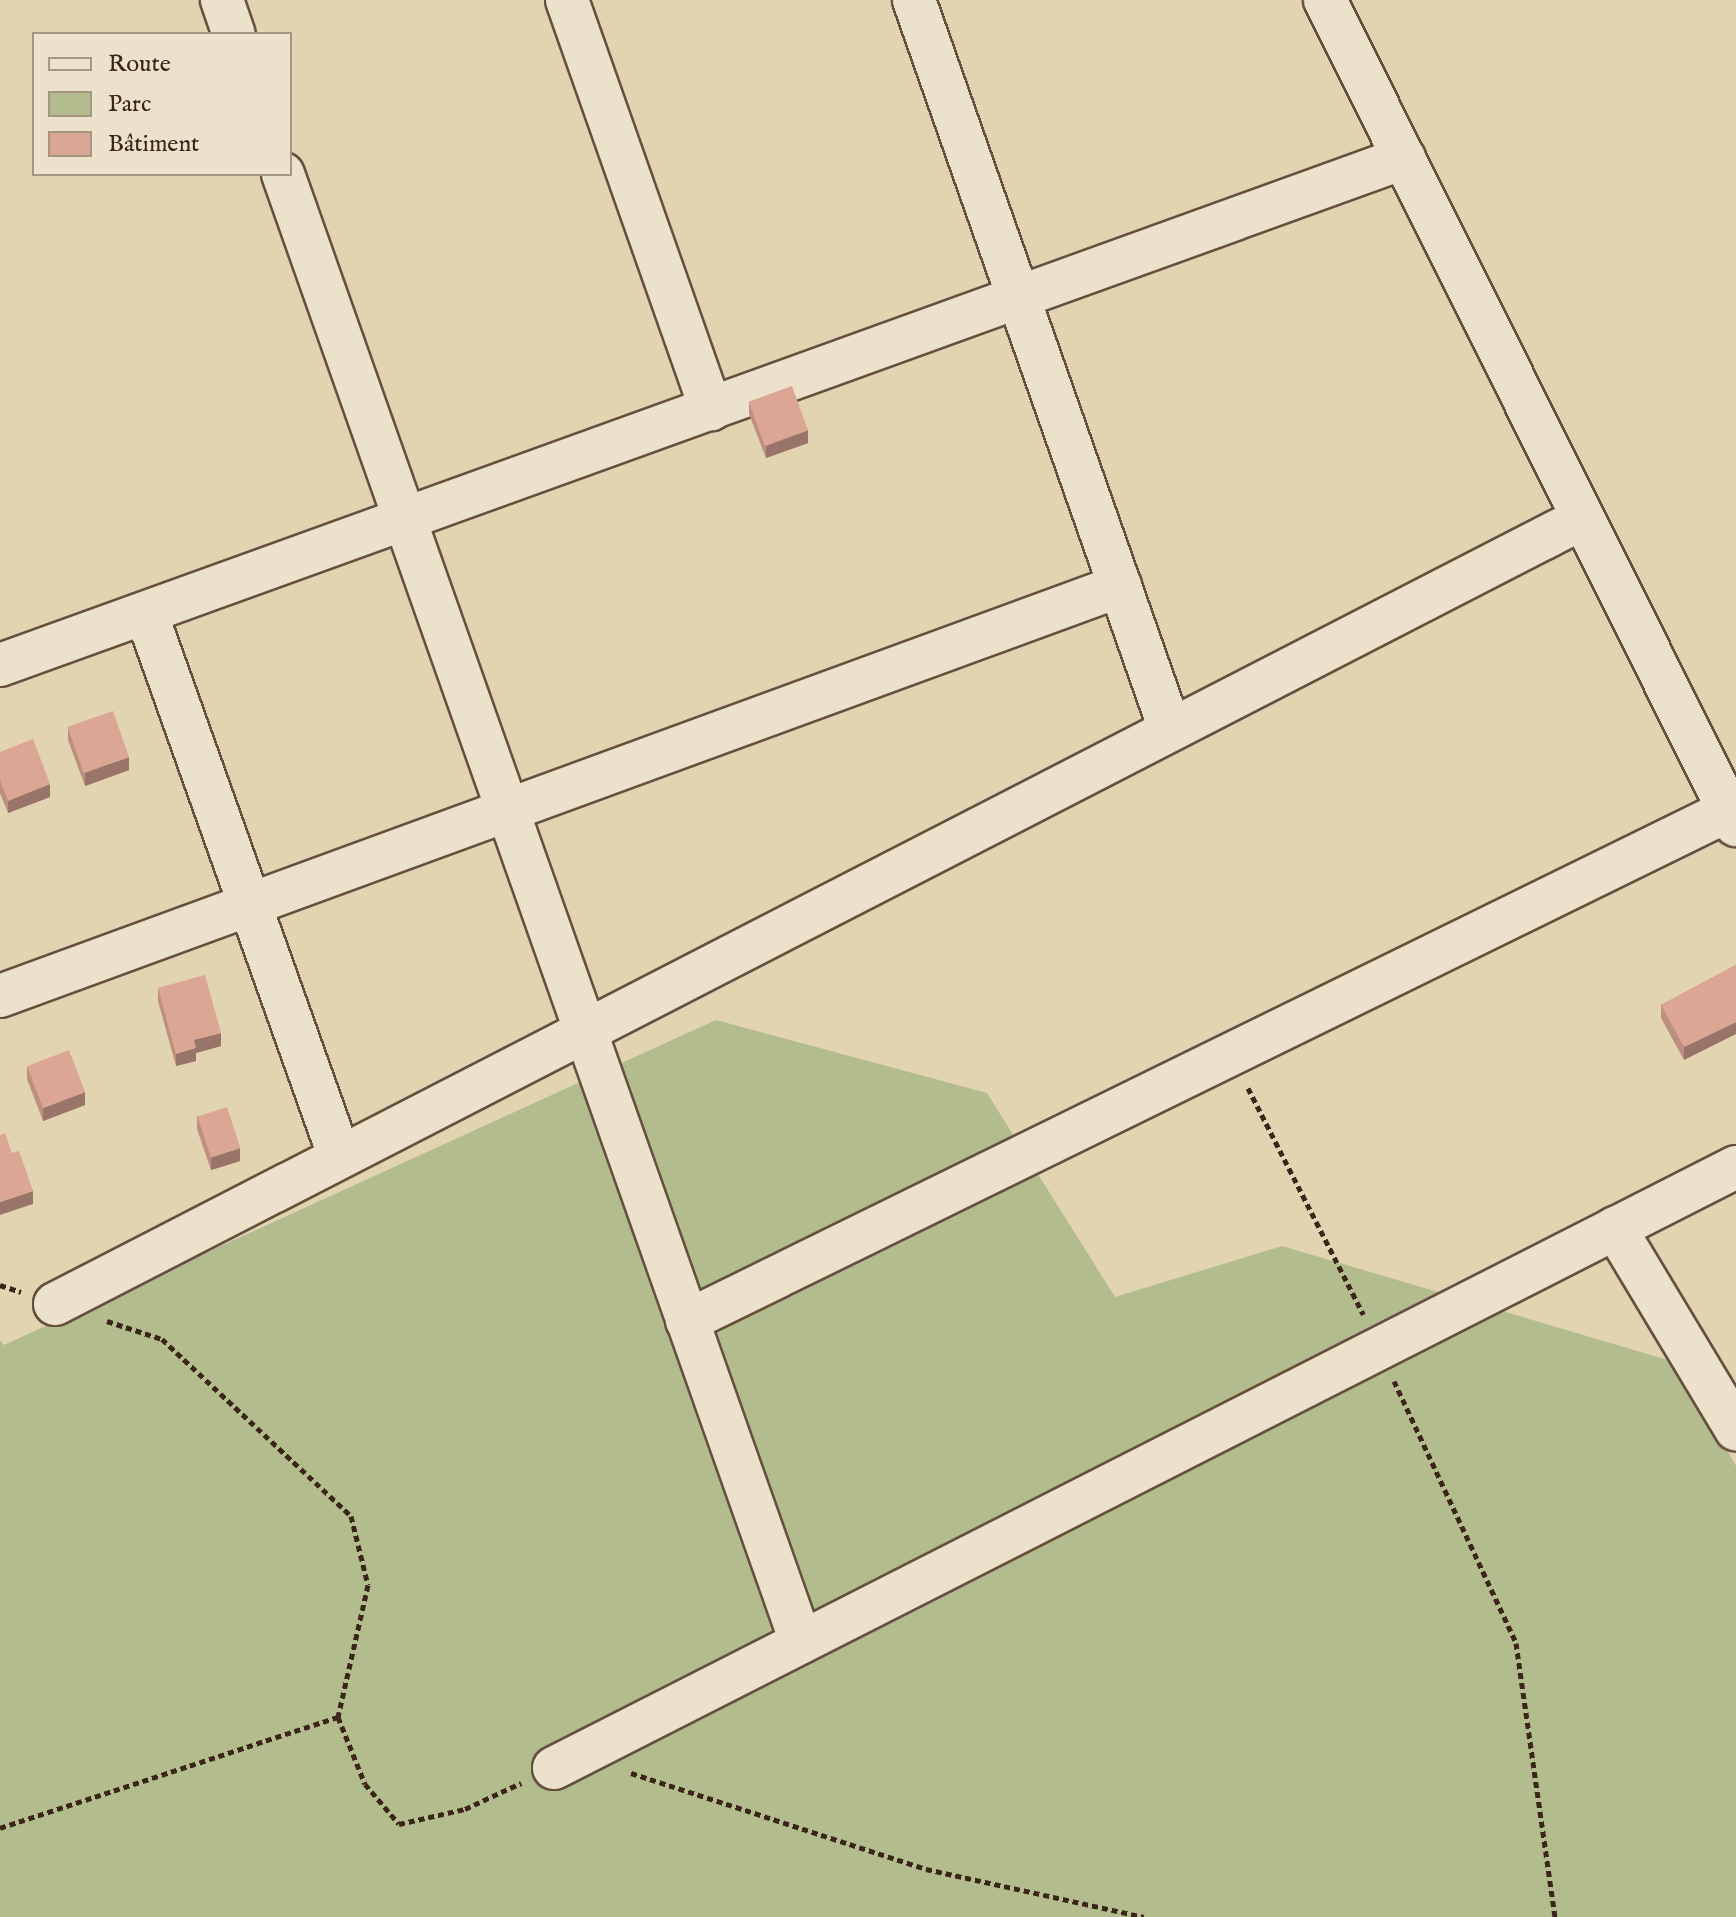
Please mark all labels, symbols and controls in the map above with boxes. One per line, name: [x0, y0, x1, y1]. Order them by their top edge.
legend: [32, 32, 292, 176]
text: Route: [108, 49, 171, 80]
text: Parc: [108, 89, 151, 120]
text: Bâtiment: [108, 129, 199, 160]

